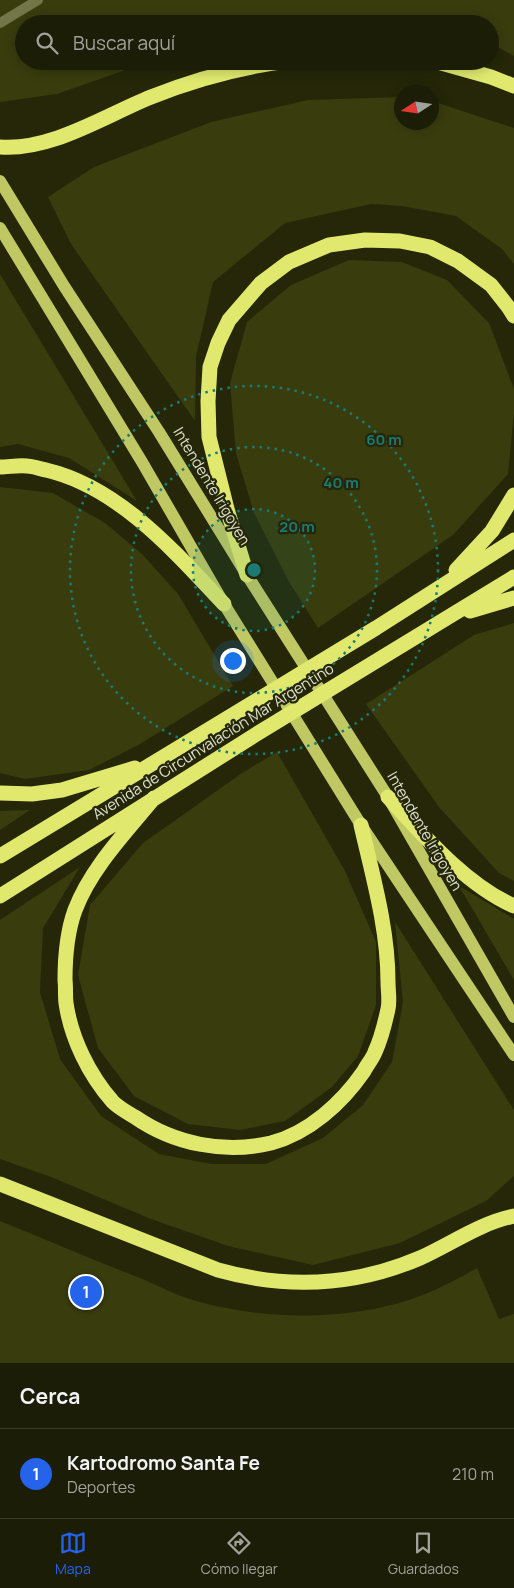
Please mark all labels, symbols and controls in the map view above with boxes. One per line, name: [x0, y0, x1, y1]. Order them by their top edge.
search box: [15, 15, 499, 70]
icon: search: [33, 29, 61, 57]
text: Buscar aquí: [73, 30, 175, 56]
north arrow: [394, 85, 439, 130]
street label: Intendente Irigoyen: [168, 423, 256, 549]
text: 60 m: [366, 429, 402, 450]
text: 40 m: [323, 472, 359, 493]
text: 20 m: [279, 516, 315, 537]
centre of rings: [245, 561, 263, 579]
your location: [220, 648, 246, 674]
street label: Avenida de Circunvalación Mar Argentino: [88, 658, 338, 824]
street label: Intendente Irigoyen: [382, 768, 468, 894]
pin: 1: [70, 1273, 102, 1311]
text: Cerca: [20, 1382, 80, 1410]
text: Kartodromo Santa Fe: [67, 1450, 260, 1476]
text: 1: [32, 1463, 40, 1485]
text: 210 m: [452, 1463, 494, 1485]
text: Deportes: [67, 1476, 135, 1498]
tab: Mapa: [55, 1529, 91, 1578]
tab: Cómo llegar: [201, 1529, 278, 1578]
tab: Guardados: [388, 1529, 459, 1578]

